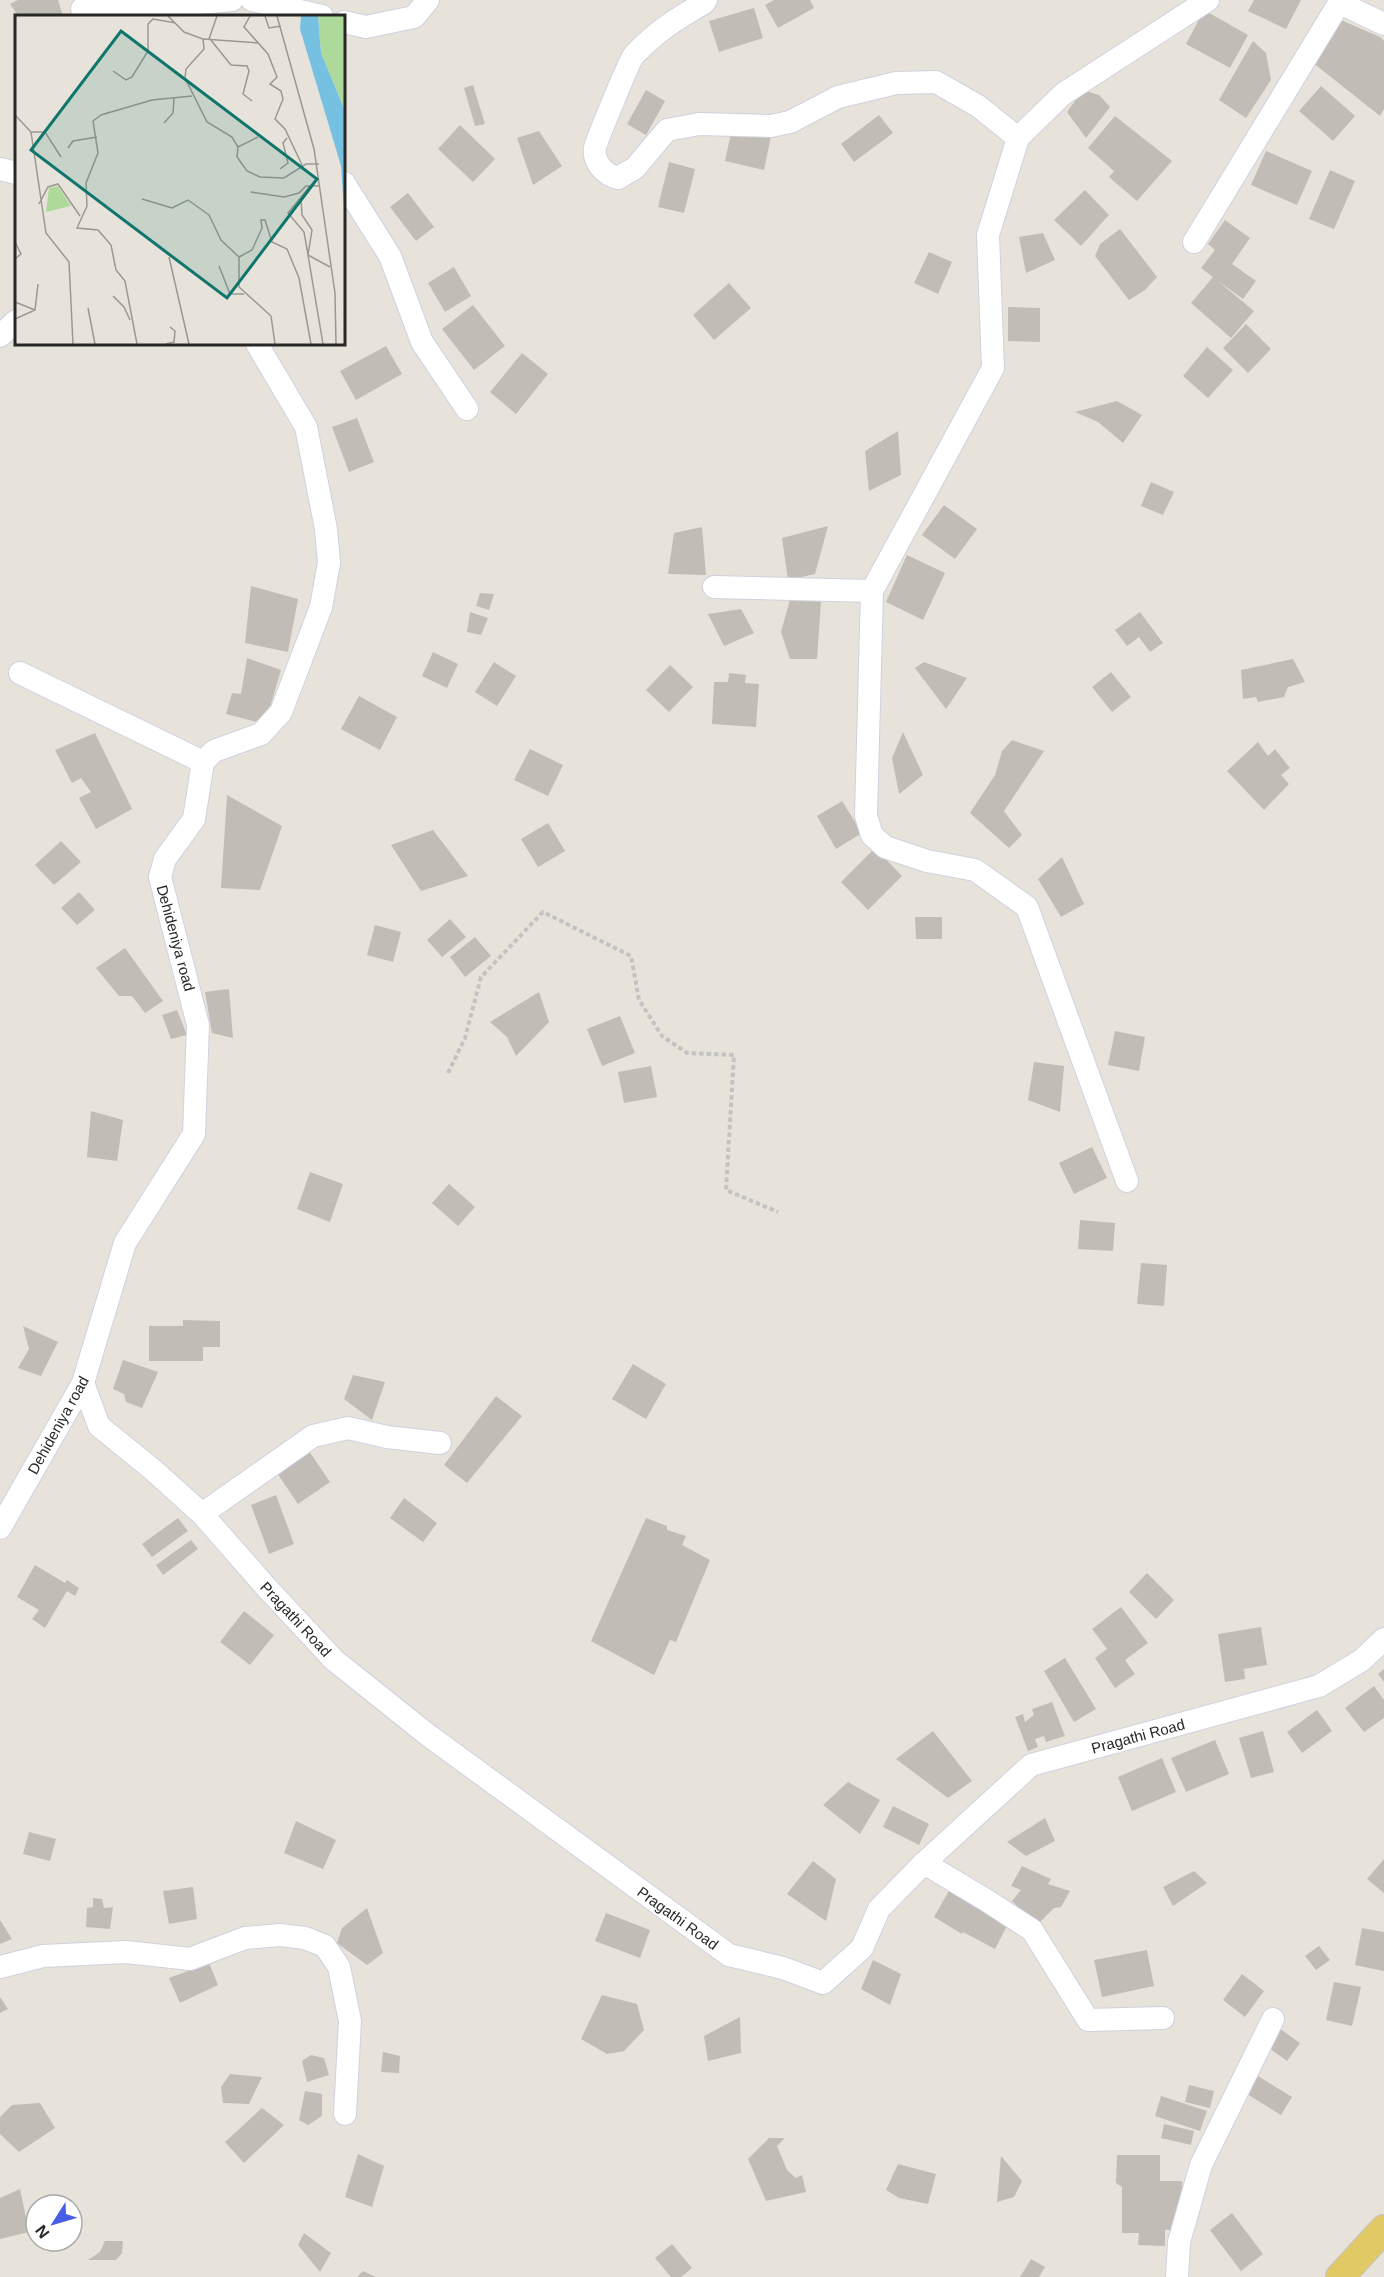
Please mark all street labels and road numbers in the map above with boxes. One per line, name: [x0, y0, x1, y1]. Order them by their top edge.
street label: Dehideniya road: [154, 883, 198, 993]
street label: Dehideniya road: [24, 1373, 92, 1477]
street label: Pragathi Road: [257, 1578, 335, 1660]
street label: Pragathi Road: [1089, 1715, 1187, 1757]
street label: Pragathi Road: [634, 1883, 722, 1953]

